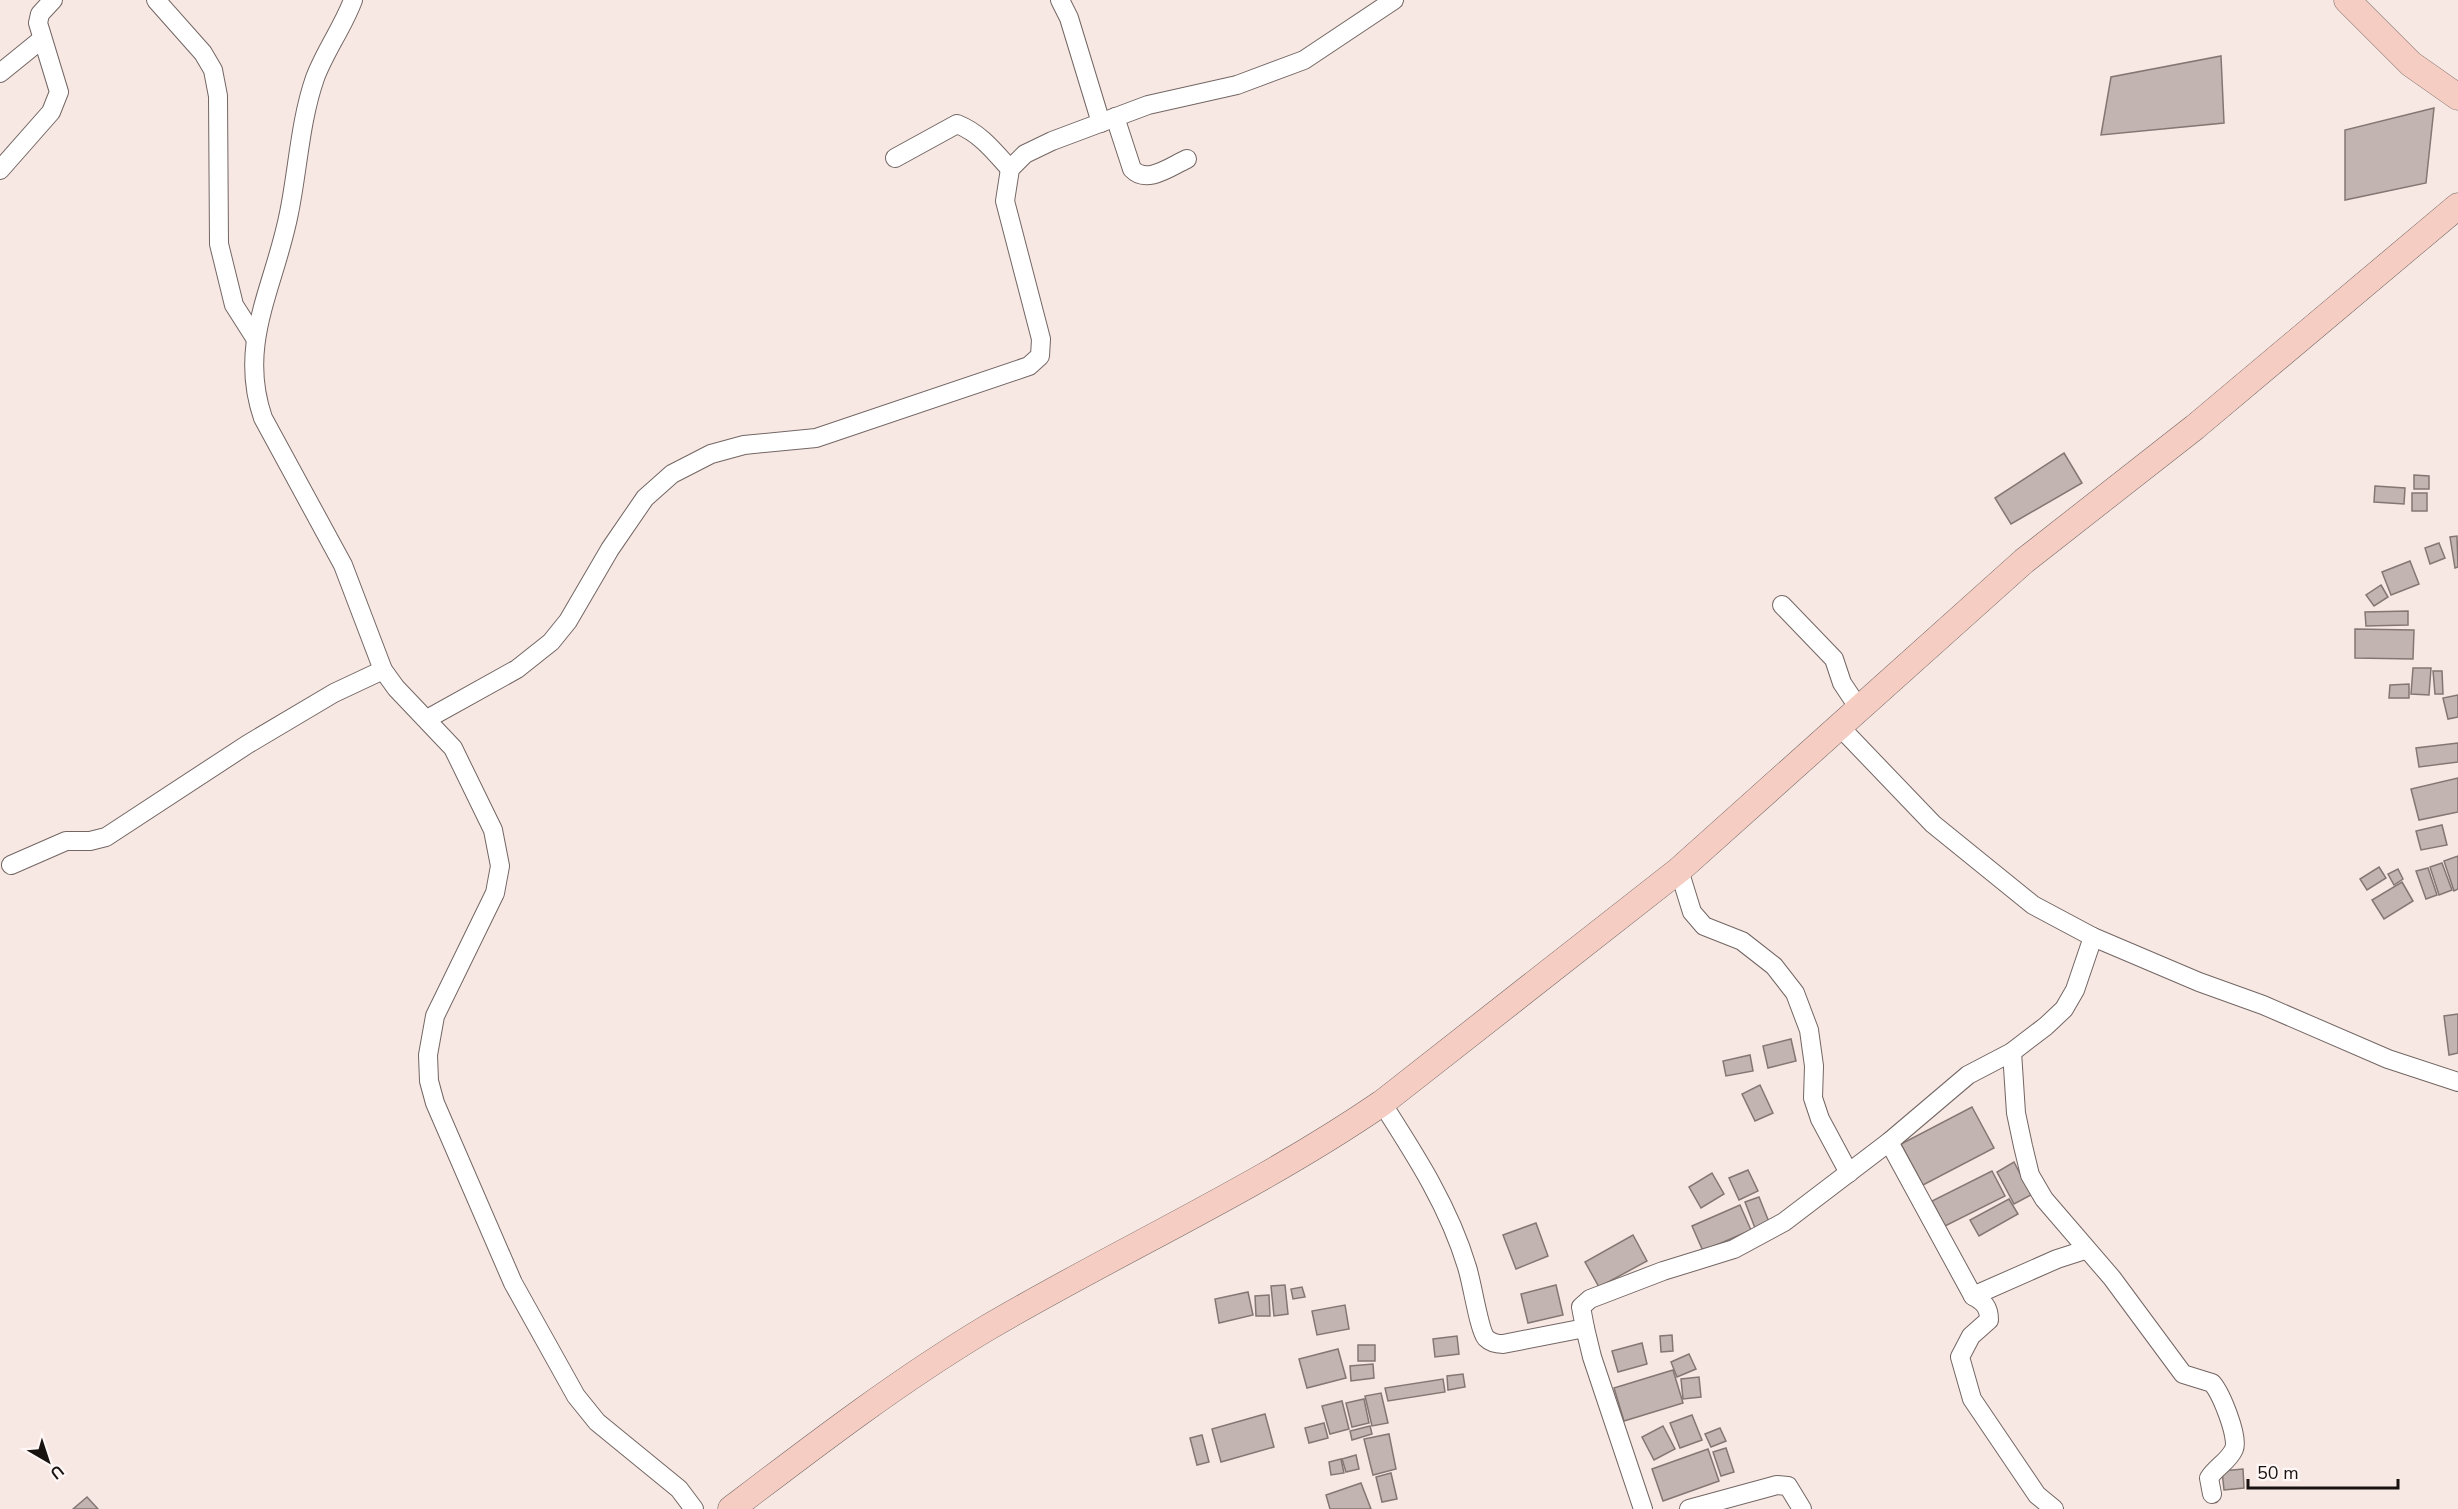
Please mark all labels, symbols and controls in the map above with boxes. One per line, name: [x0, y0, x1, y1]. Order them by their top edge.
north arrow: [18, 1431, 78, 1491]
scale bar: [2248, 1452, 2398, 1490]
text: U: [45, 1460, 68, 1484]
text: 50 m: [2257, 1461, 2299, 1485]

